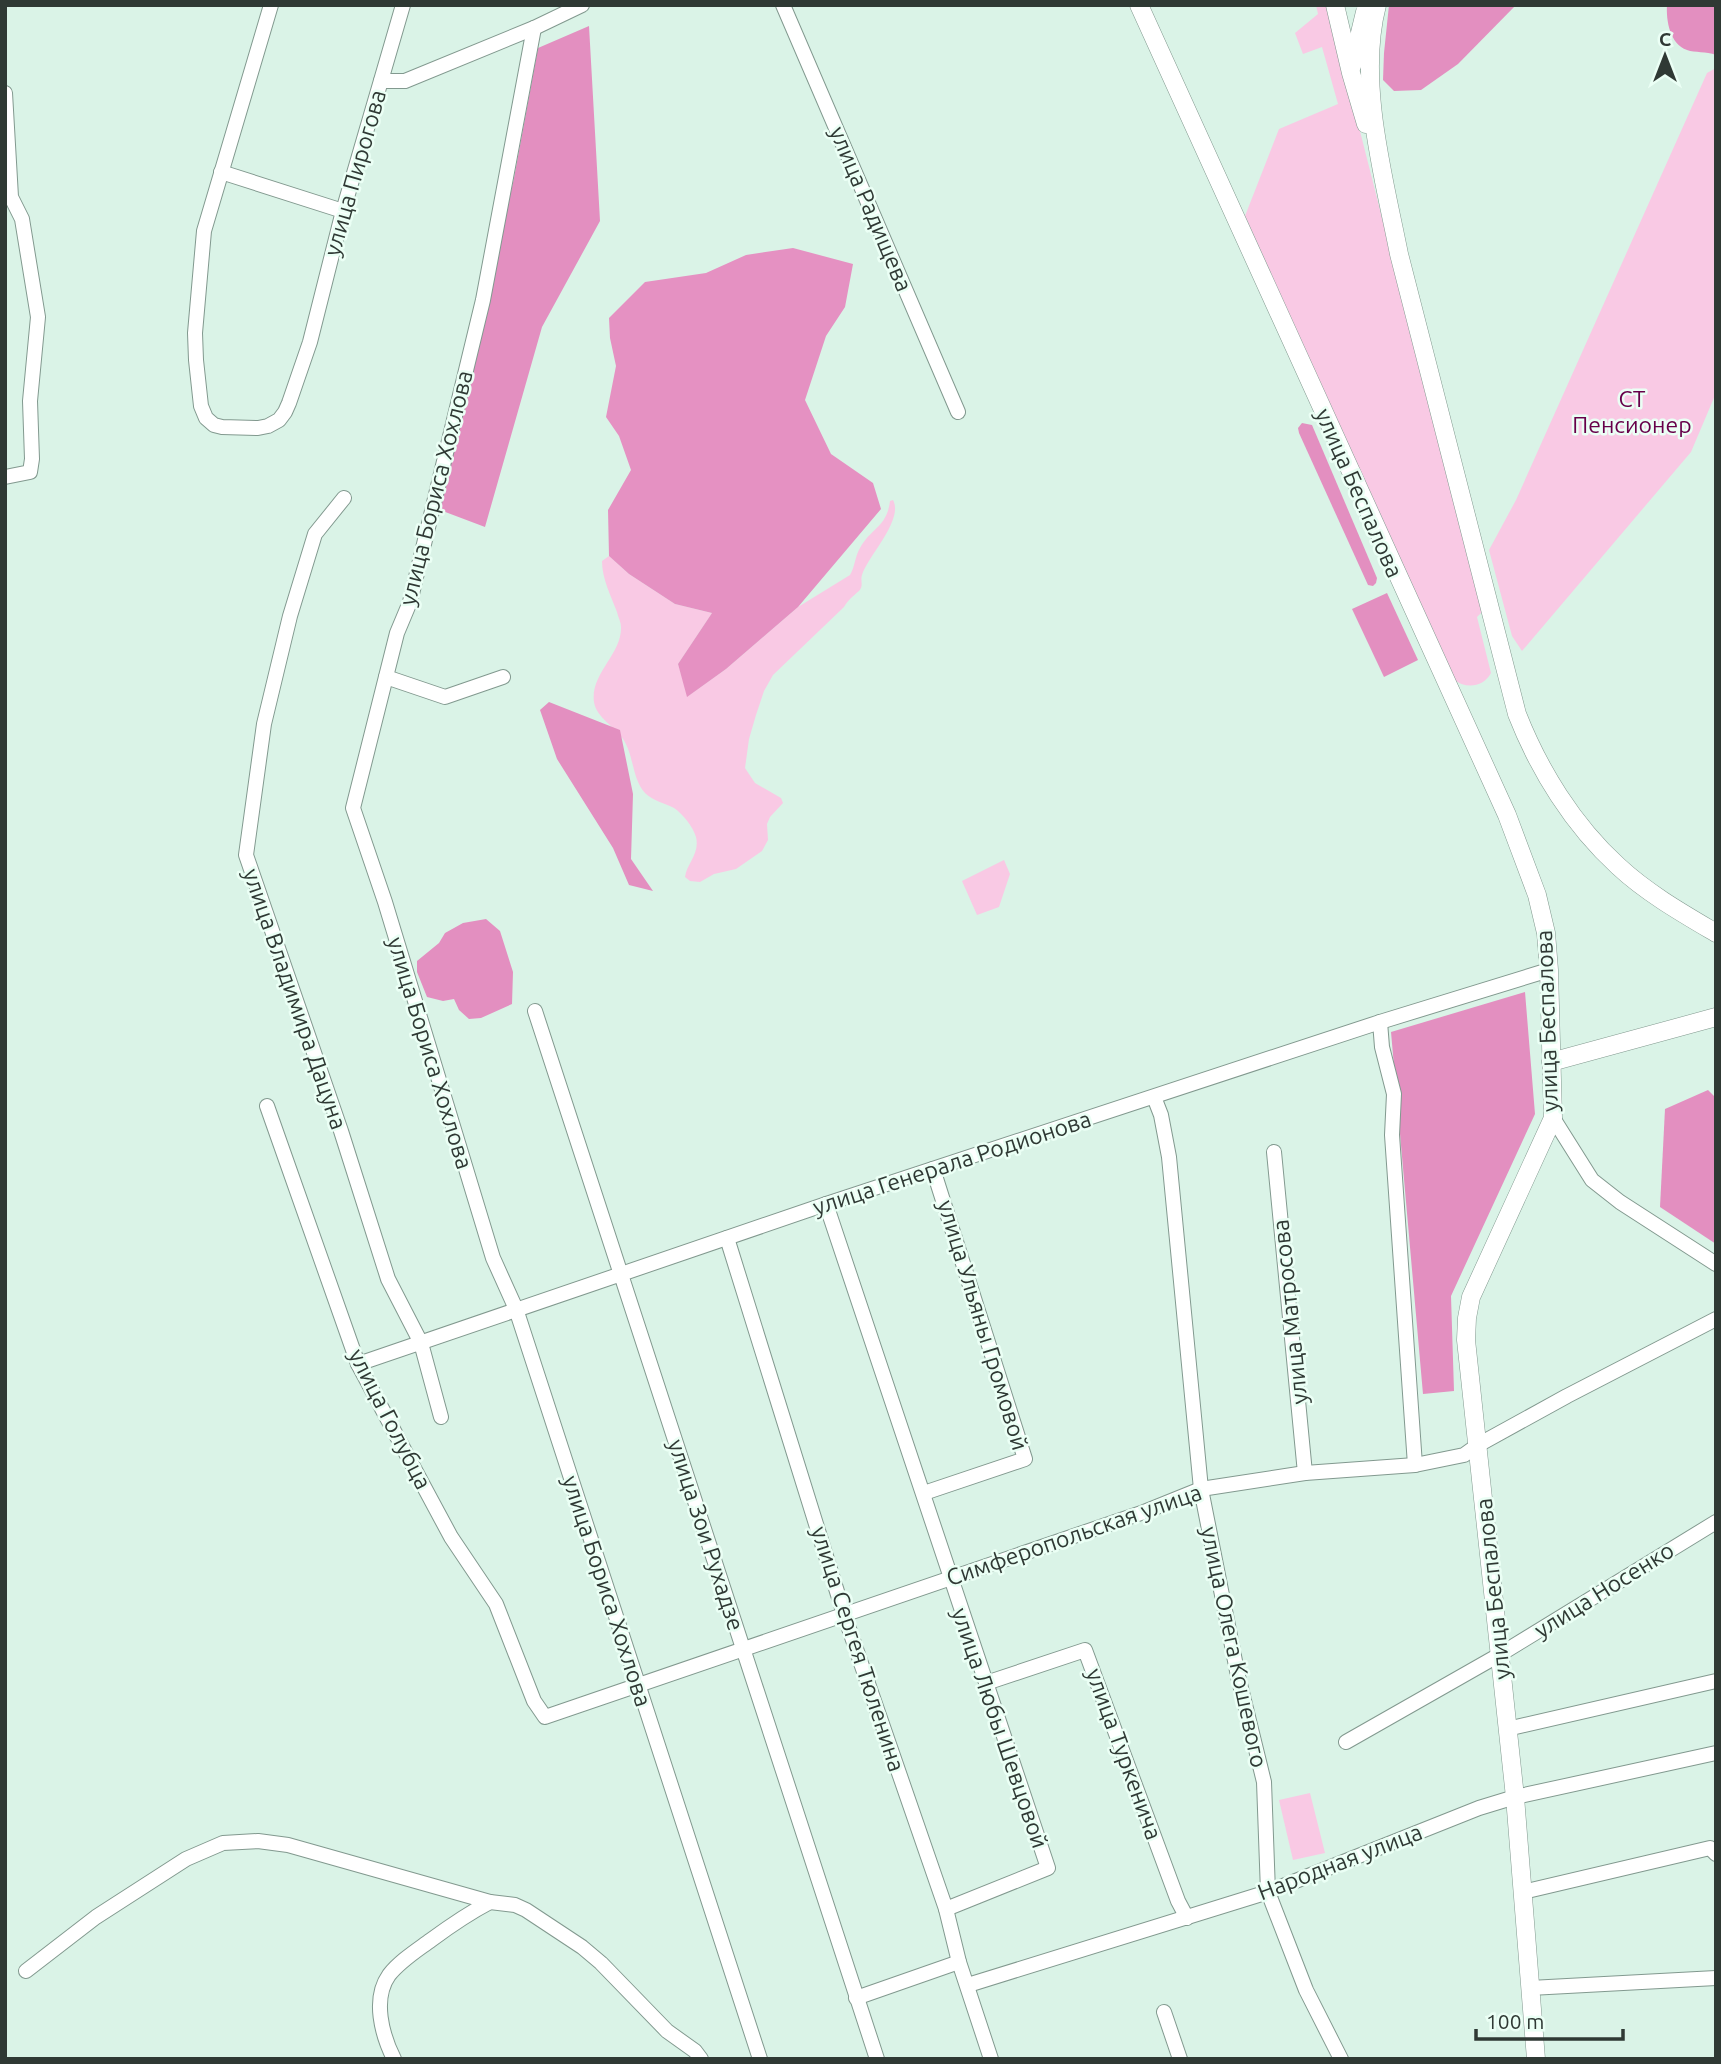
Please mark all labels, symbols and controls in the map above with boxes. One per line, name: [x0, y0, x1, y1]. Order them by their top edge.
north arrow: [1630, 21, 1700, 91]
text: С: [1659, 28, 1671, 50]
street label: улица Пирогова: [319, 87, 390, 259]
street label: улица Радищева: [825, 123, 917, 295]
street label: улица Бориса Хохлова: [394, 368, 477, 608]
park label: СТ Пенсионер: [1572, 386, 1692, 437]
street label: улица Беспалова: [1311, 404, 1408, 581]
street label: улица Владимира Дацуна: [239, 865, 352, 1133]
street label: улица Беспалова: [1531, 930, 1562, 1113]
street label: улица Бориса Хохлова: [383, 934, 478, 1172]
street label: улица Генерала Родионова: [810, 1106, 1094, 1219]
street label: улица Ульяны Громовой: [934, 1197, 1033, 1453]
street label: улица Матросова: [1267, 1218, 1312, 1406]
street label: улица Голубца: [344, 1344, 437, 1493]
street label: улица Зои Рухадзе: [664, 1436, 749, 1634]
street label: улица Бориса Хохлова: [558, 1472, 657, 1709]
street label: Симферопольская улица: [943, 1479, 1205, 1590]
street label: улица Беспалова: [1471, 1497, 1514, 1681]
street label: улица Сергея Тюленина: [807, 1523, 910, 1775]
street label: улица Олега Кошевого: [1197, 1524, 1272, 1770]
street label: улица Носенко: [1530, 1537, 1678, 1642]
street label: улица Любы Шевцовой: [948, 1604, 1053, 1851]
street label: улица Туркенича: [1082, 1665, 1167, 1843]
street label: Народная улица: [1254, 1819, 1426, 1904]
scale bar: [1476, 1997, 1623, 2041]
text: 100 m: [1486, 2009, 1544, 2033]

